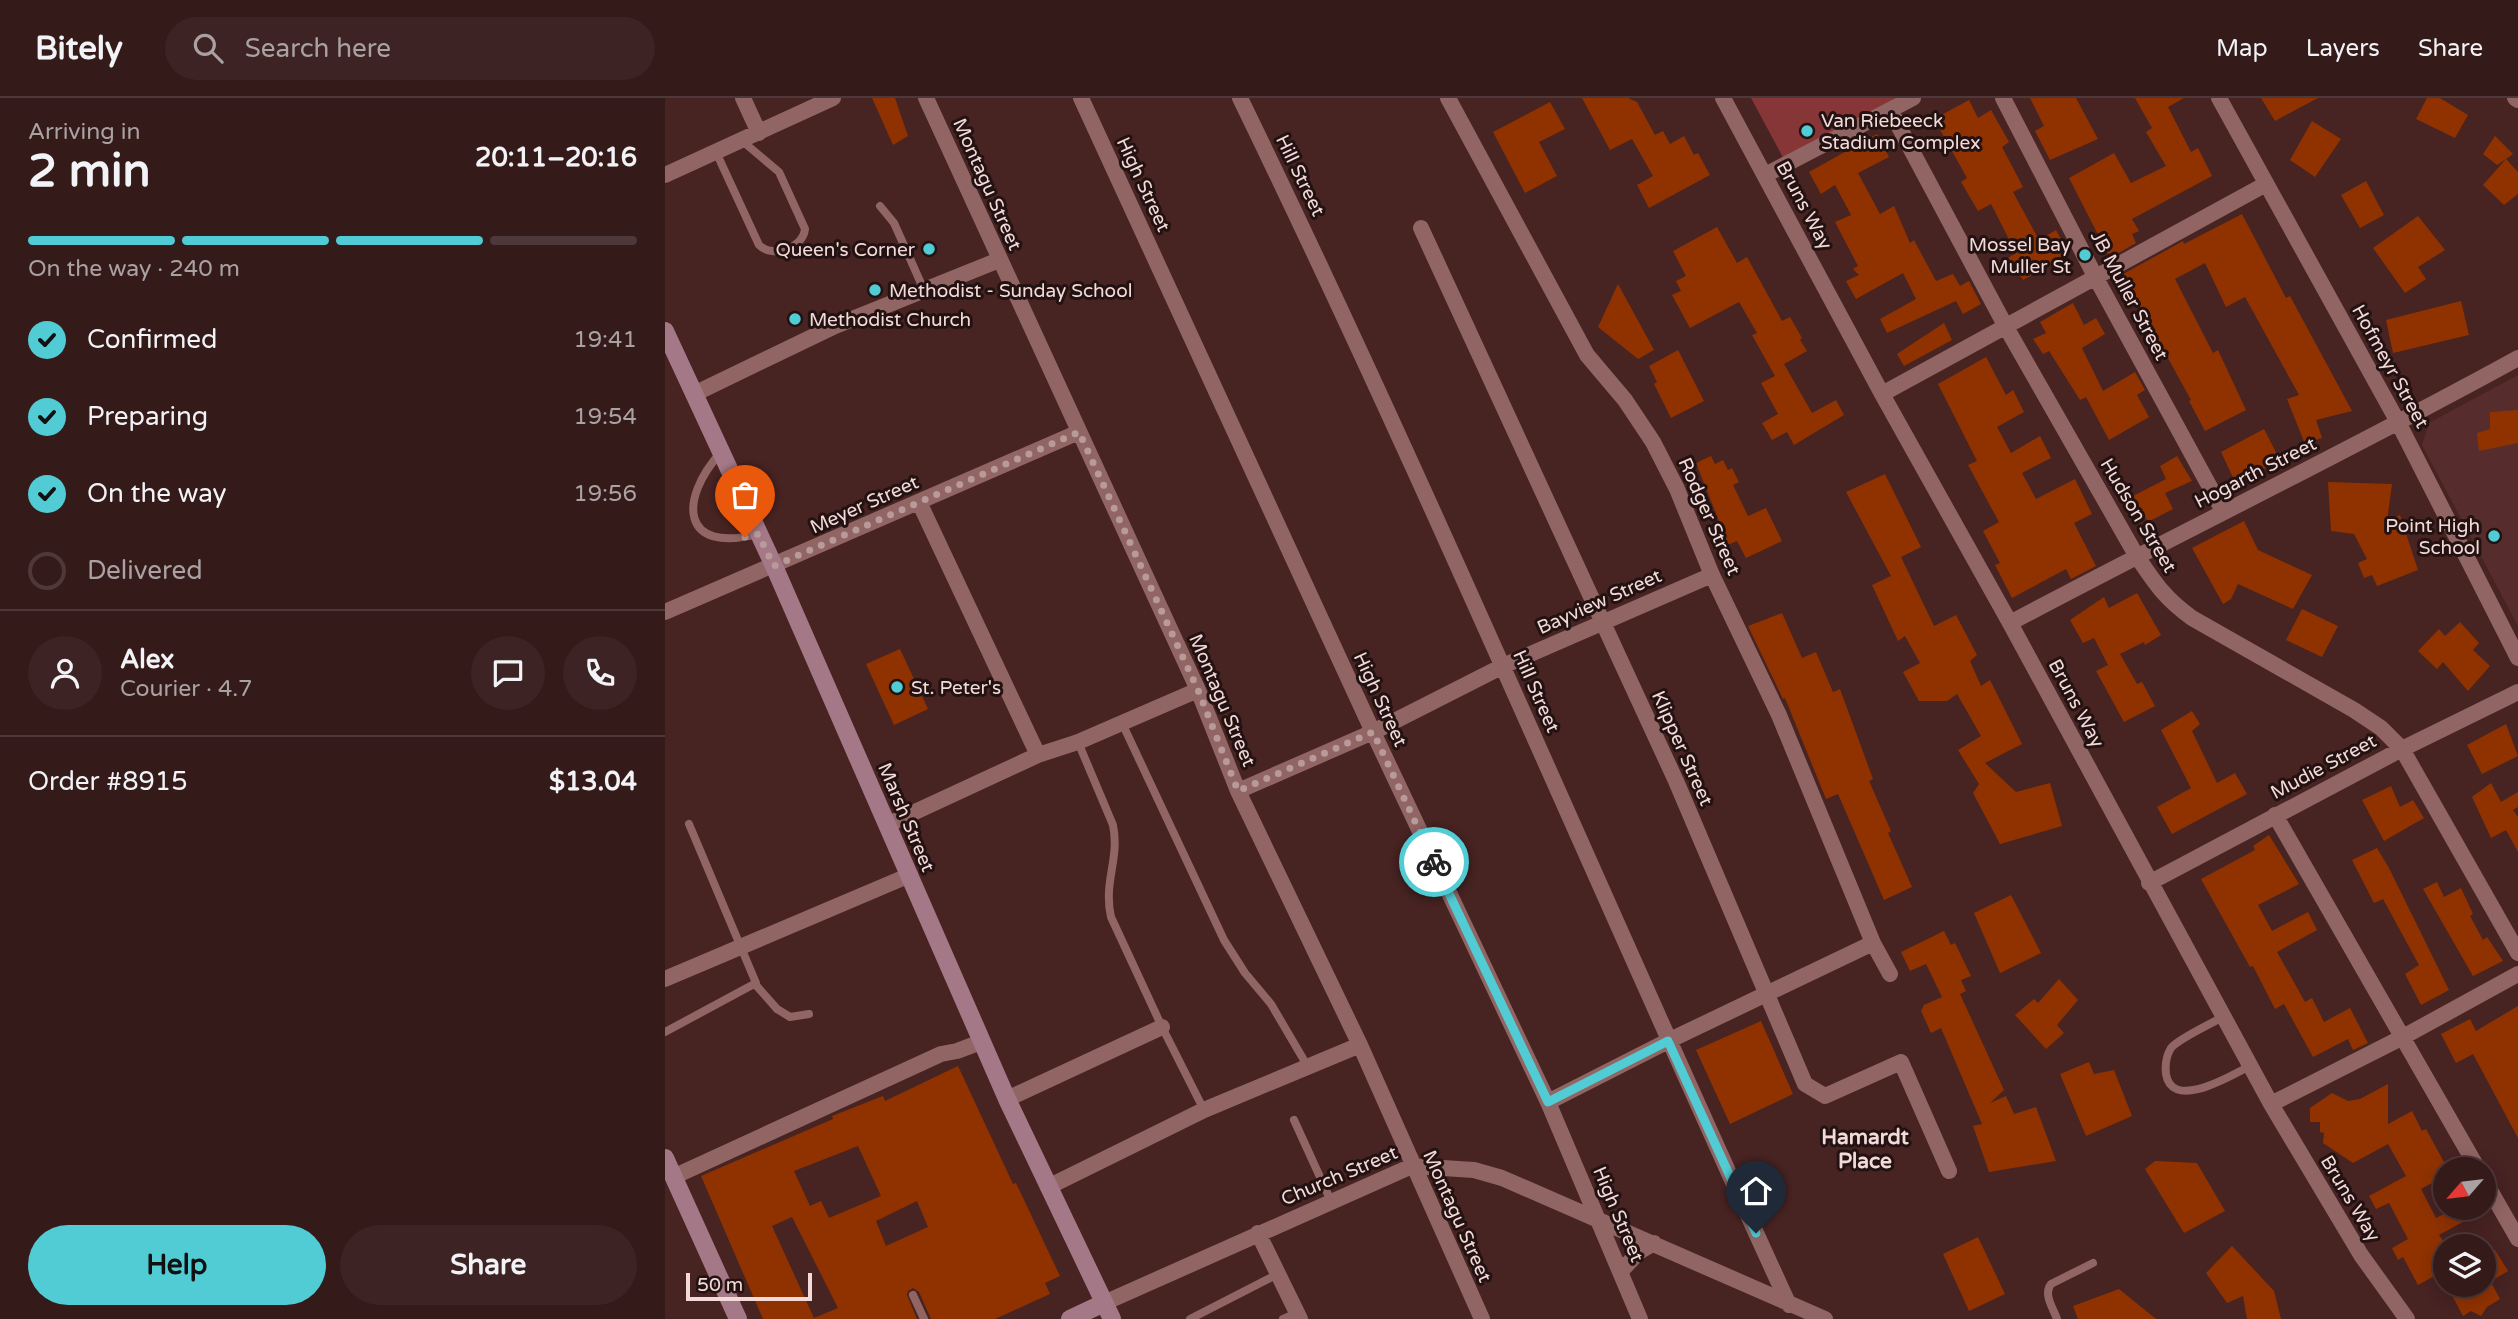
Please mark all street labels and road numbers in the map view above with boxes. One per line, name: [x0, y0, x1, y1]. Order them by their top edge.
street label: Montagu Street: [948, 115, 1026, 254]
street label: Hill Street: [1271, 131, 1329, 220]
street label: High Street: [1112, 134, 1175, 235]
street label: Bruns Way: [1772, 158, 1837, 253]
street label: JB Muller Street: [2086, 227, 2172, 364]
street label: Hofmeyr Street: [2347, 301, 2433, 432]
street label: Hogarth Street: [2191, 433, 2320, 513]
street label: Rodger Street: [1673, 454, 1745, 579]
street label: Hudson Street: [2095, 454, 2181, 577]
street label: Meyer Street: [807, 471, 922, 539]
street label: Bayview Street: [1534, 565, 1665, 639]
street label: Montagu Street: [1184, 631, 1260, 770]
street label: Hill Street: [1508, 647, 1564, 736]
street label: High Street: [1349, 649, 1412, 750]
street label: Bruns Way: [2044, 656, 2109, 751]
street label: Klipper Street: [1647, 688, 1717, 809]
street label: Mudie Street: [2267, 730, 2380, 804]
street label: Marsh Street: [873, 760, 939, 875]
street label: Church Street: [1278, 1142, 1401, 1210]
street label: Montagu Street: [1418, 1147, 1496, 1286]
street label: Bruns Way: [2316, 1151, 2384, 1246]
street label: High Street: [1588, 1163, 1648, 1265]

